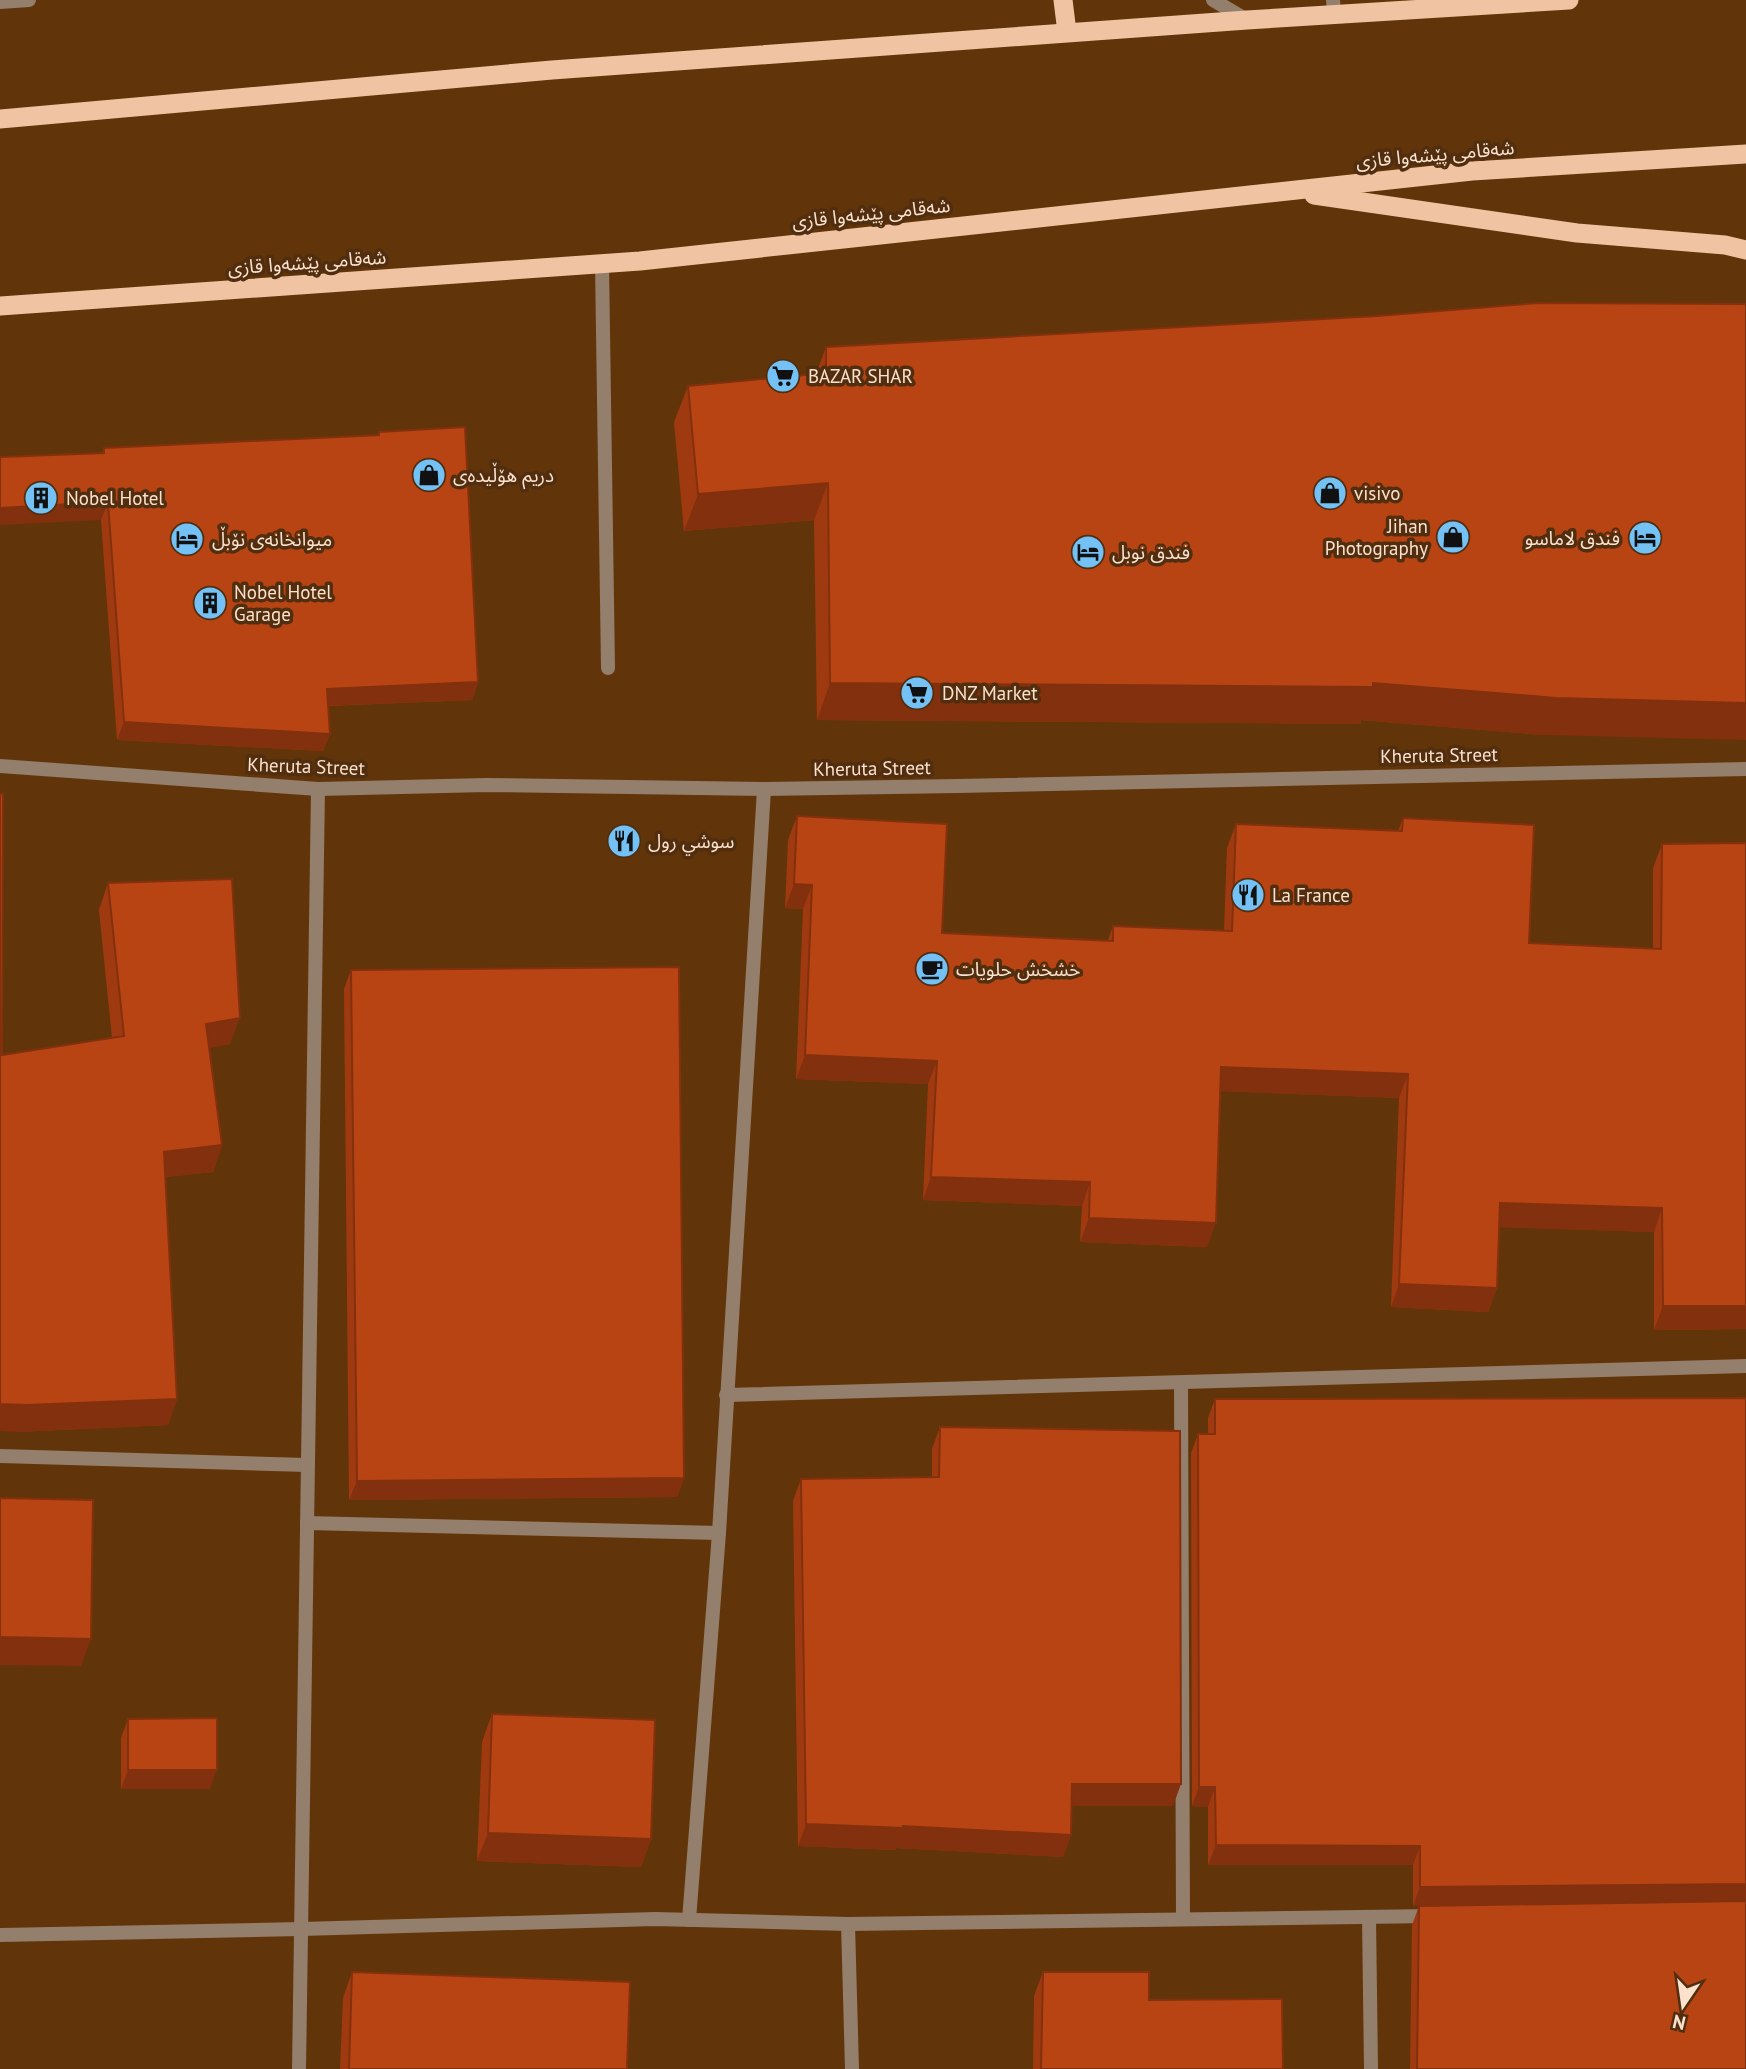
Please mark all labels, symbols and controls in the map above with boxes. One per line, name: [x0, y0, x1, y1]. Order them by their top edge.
street label: شەقامی پێشەوا قازی: [1355, 135, 1515, 174]
street label: شەقامی پێشەوا قازی: [791, 193, 951, 234]
street label: شەقامی پێشەوا قازی: [227, 244, 387, 281]
supermarket icon: BAZAR SHAR: [764, 357, 802, 395]
place label: BAZAR SHAR: [808, 364, 913, 388]
shop icon: دریم ھۆڵیدەی: [410, 456, 448, 494]
place label: دریم ھۆڵیدەی: [453, 462, 554, 490]
shop icon: visivo: [1311, 474, 1349, 512]
building icon: Nobel Hotel: [22, 479, 60, 517]
place label: visivo: [1354, 481, 1400, 505]
place label: Nobel Hotel: [66, 486, 164, 510]
place label: Jihan Photography: [1325, 514, 1428, 560]
shop icon: Jihan Photography: [1434, 518, 1472, 556]
hotel icon: فندق لاماسو: [1626, 519, 1664, 557]
hotel icon: میوانخانەی نۆبڵ: [168, 520, 206, 558]
place label: میوانخانەی نۆبڵ: [212, 526, 332, 551]
place label: فندق لاماسو: [1525, 526, 1620, 550]
hotel icon: فندق نوبل: [1069, 533, 1107, 571]
place label: فندق نوبل: [1112, 540, 1190, 564]
place label: Nobel Hotel Garage: [234, 580, 332, 626]
building icon: Nobel Hotel Garage: [191, 584, 229, 622]
supermarket icon: DNZ Market: [898, 674, 936, 712]
place label: DNZ Market: [942, 681, 1038, 705]
street label: Kheruta Street: [1380, 742, 1499, 768]
street label: Kheruta Street: [247, 752, 366, 780]
street label: Kheruta Street: [813, 755, 932, 781]
restaurant icon: سوشي رول: [605, 822, 643, 860]
place label: سوشي رول: [648, 829, 735, 856]
restaurant icon: La France: [1229, 876, 1267, 914]
place label: La France: [1272, 883, 1350, 907]
cafe icon: خشخش حلويات: [913, 950, 951, 988]
place label: خشخش حلويات: [956, 957, 1081, 981]
north arrow: [1648, 1971, 1718, 2041]
text: N: [1670, 2009, 1688, 2036]

